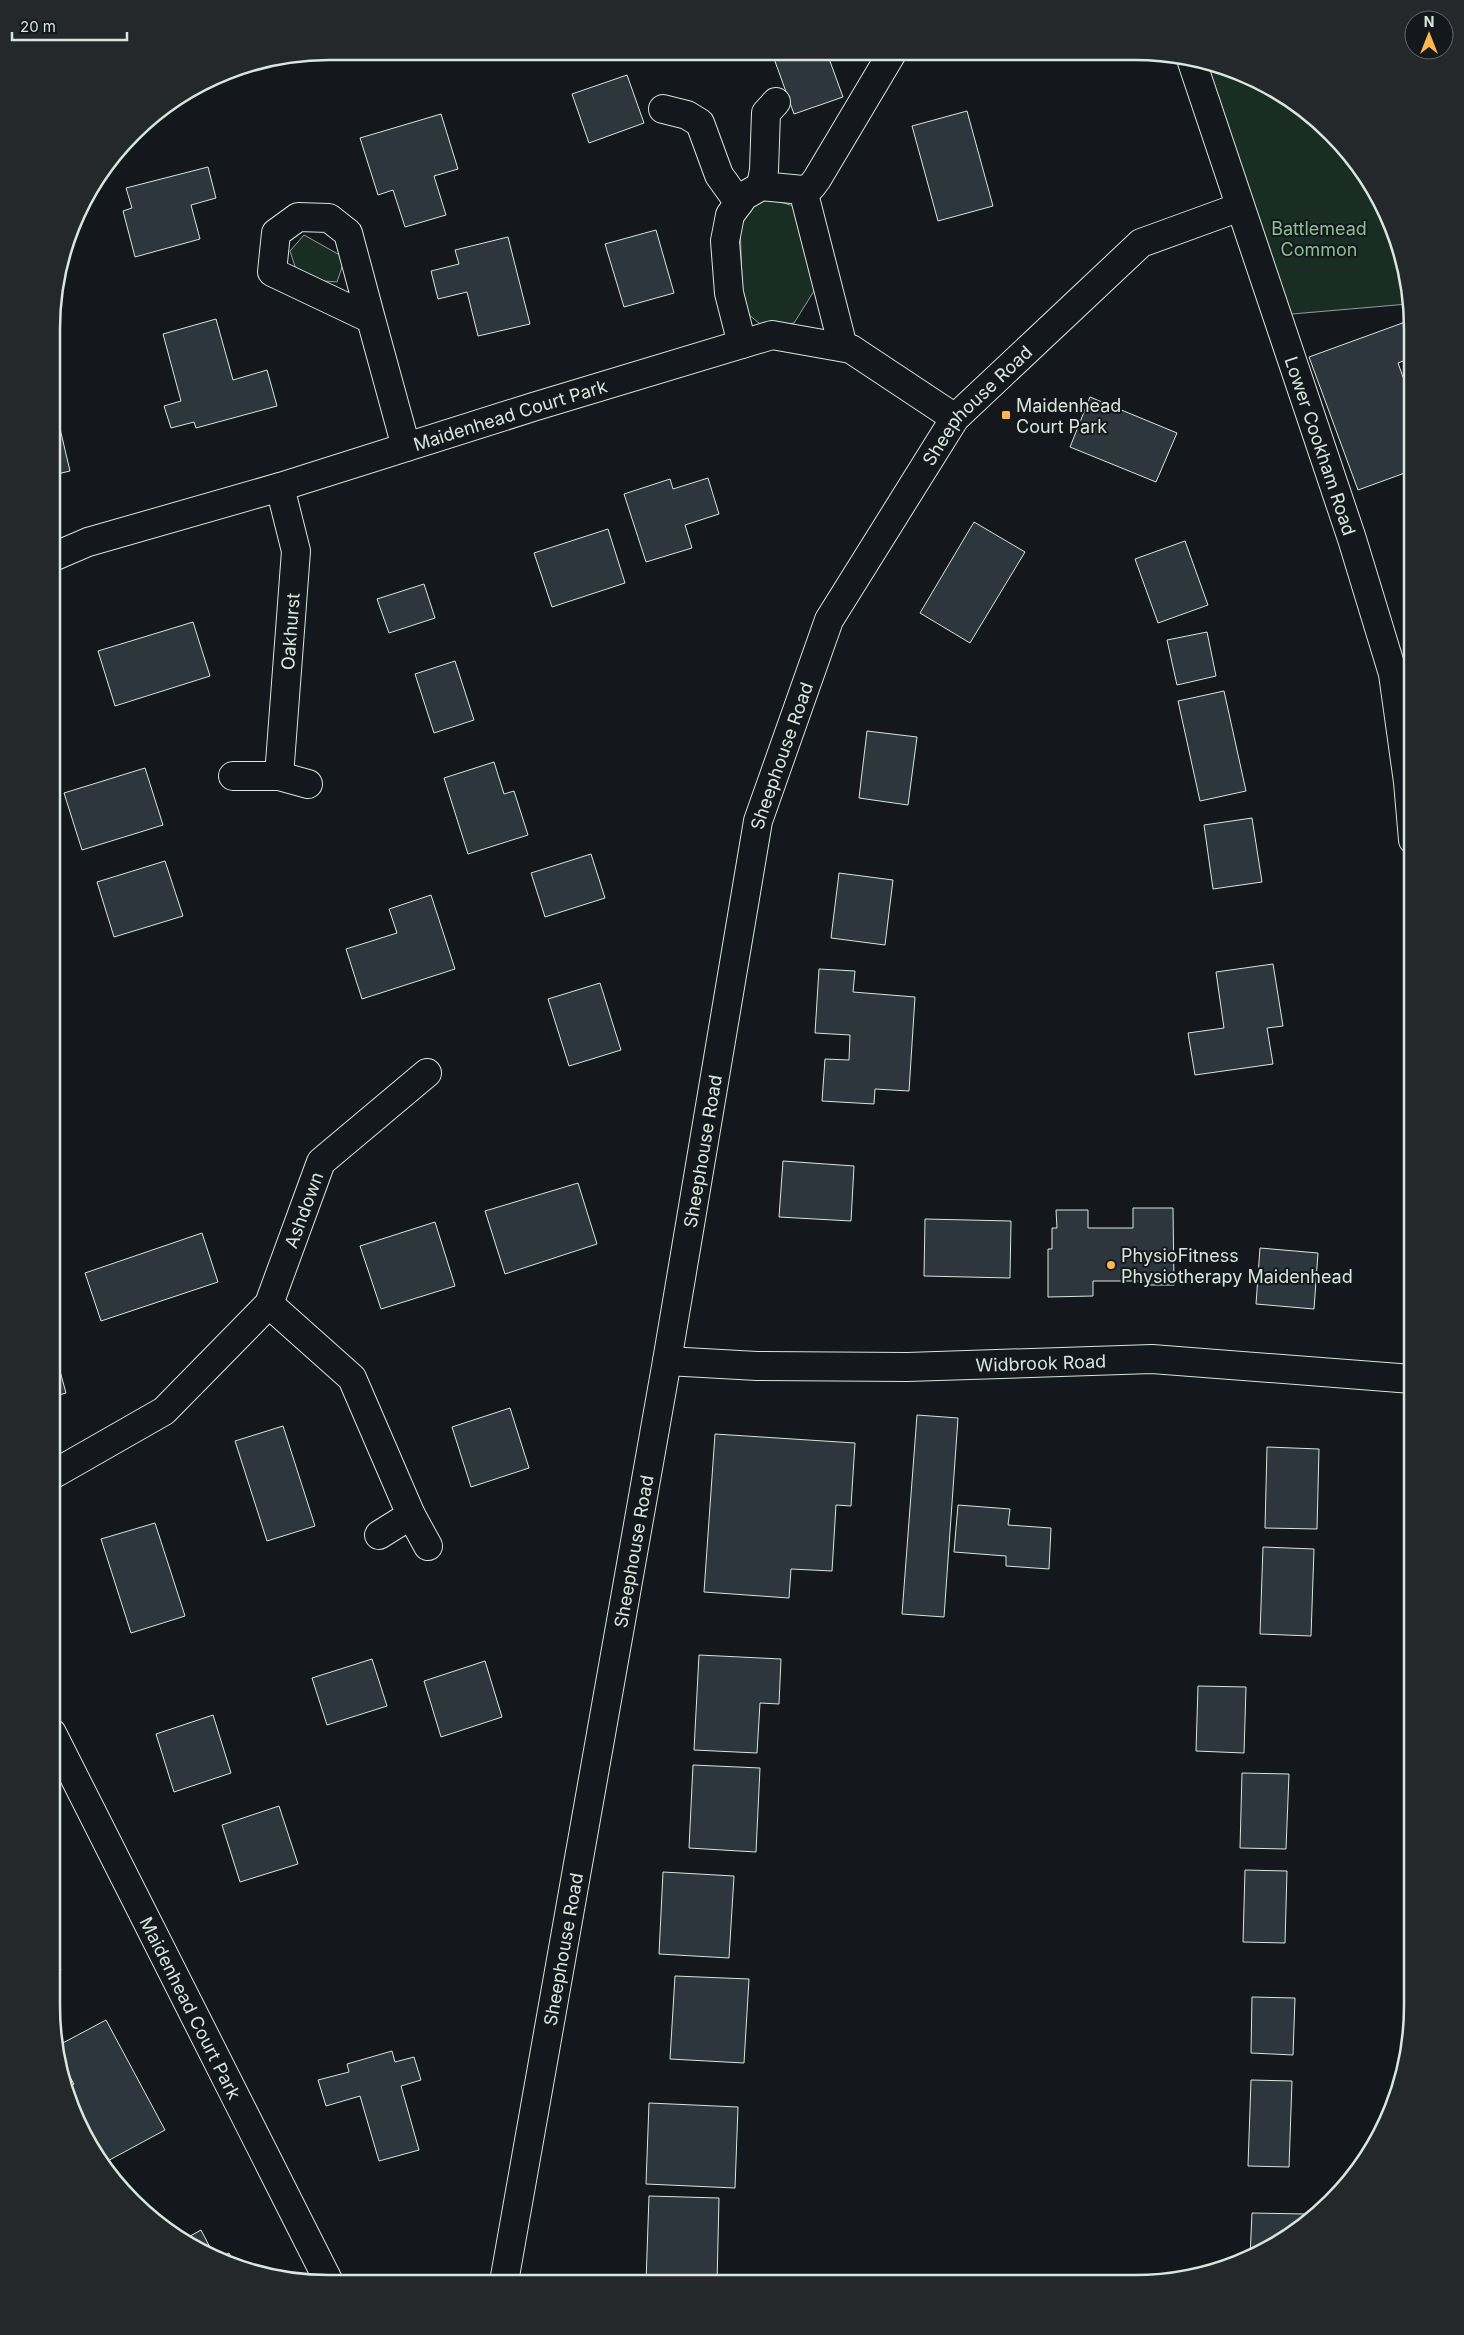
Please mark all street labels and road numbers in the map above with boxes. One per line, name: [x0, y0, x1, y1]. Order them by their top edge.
street label: Sheephouse Road: [918, 341, 1036, 469]
street label: Lower Cookham Road: [1281, 354, 1360, 538]
street label: Maidenhead Court Park: [411, 375, 610, 455]
street label: Oakhurst: [277, 592, 303, 671]
street label: Sheephouse Road: [746, 679, 817, 831]
street label: Sheephouse Road: [679, 1073, 726, 1229]
street label: Ashdown: [280, 1169, 327, 1251]
street label: Widbrook Road: [975, 1350, 1106, 1375]
street label: Sheephouse Road: [609, 1473, 657, 1629]
street label: Sheephouse Road: [539, 1871, 587, 2027]
street label: Maidenhead Court Park: [136, 1913, 246, 2103]

